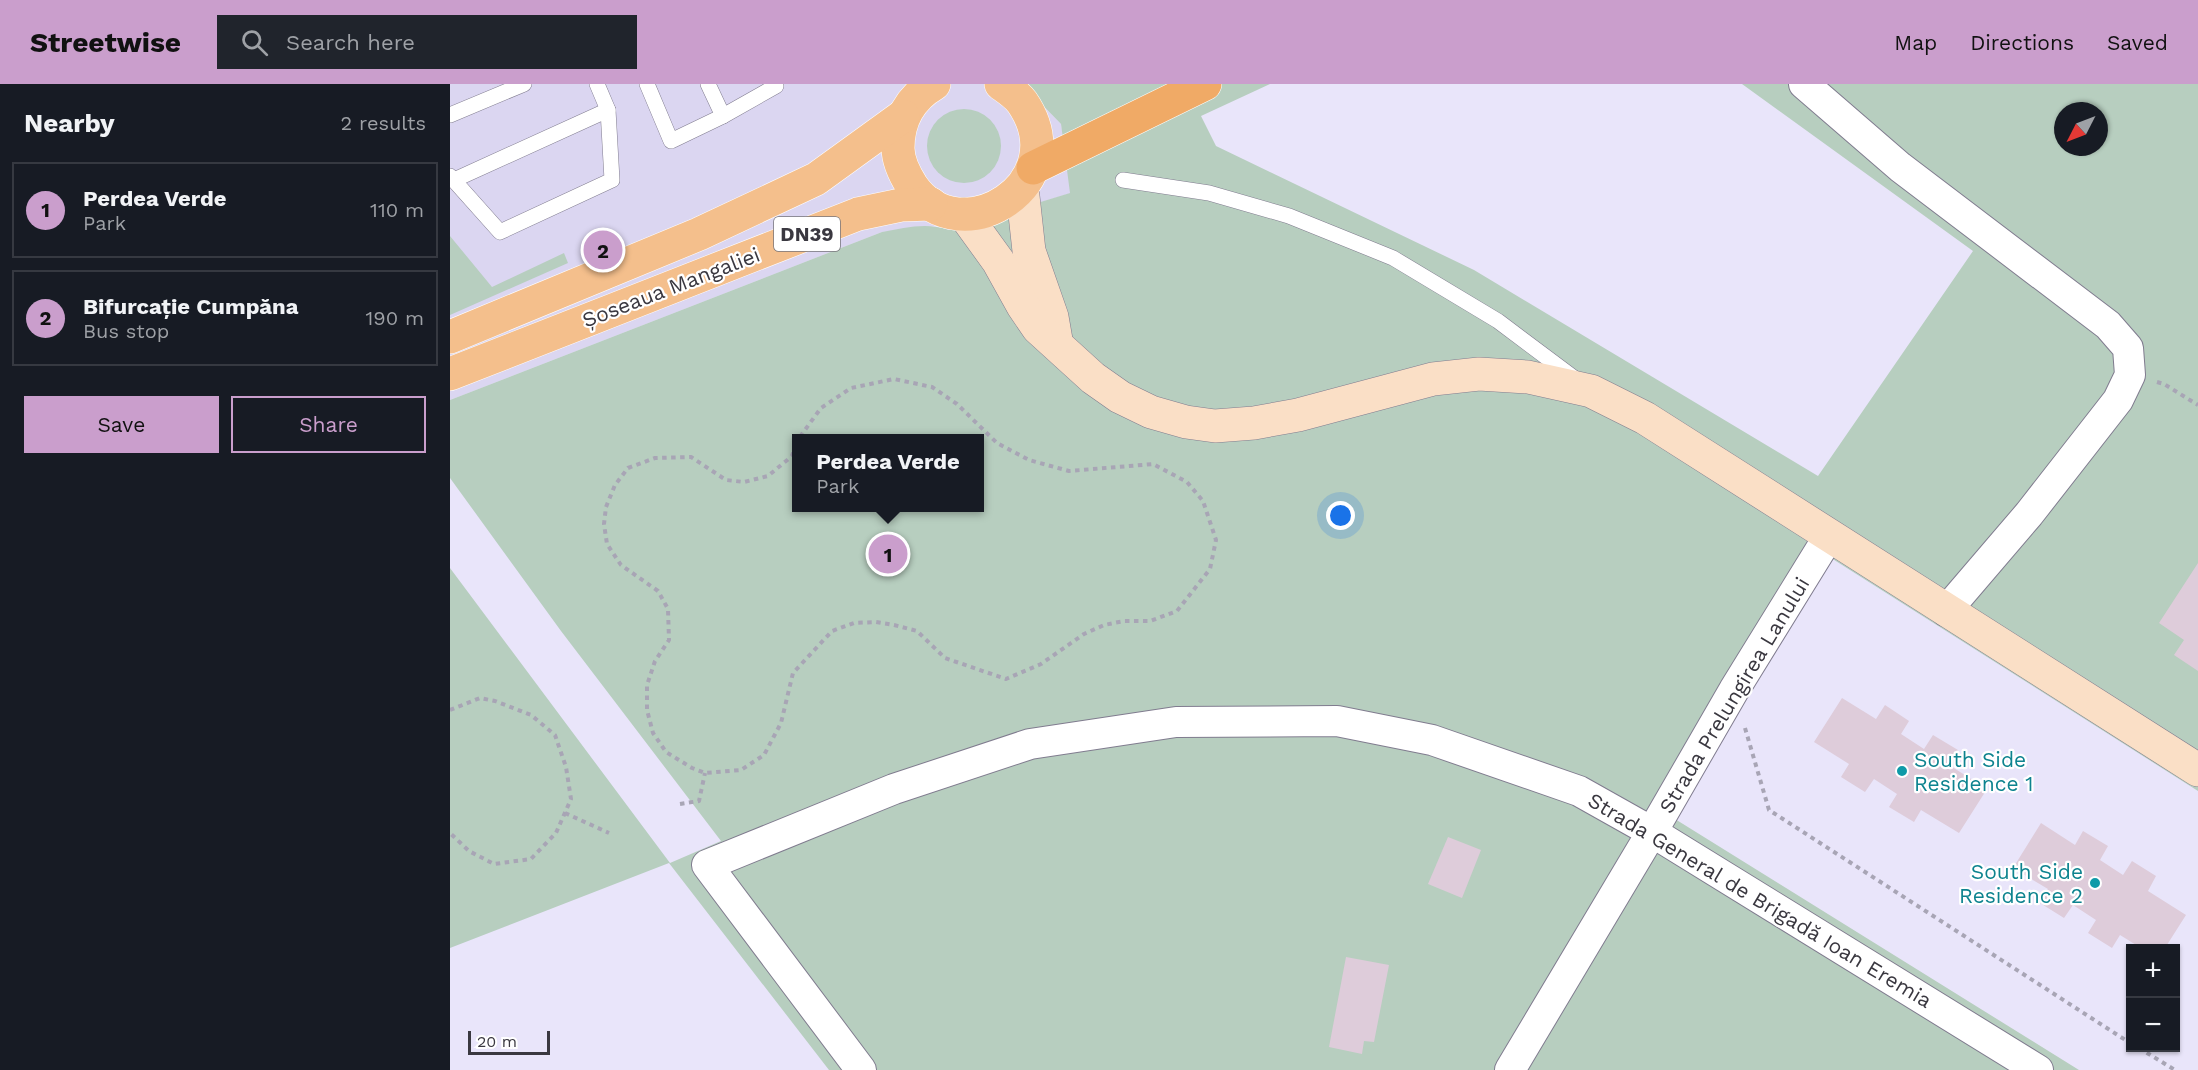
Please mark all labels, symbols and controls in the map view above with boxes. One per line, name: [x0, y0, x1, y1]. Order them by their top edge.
search box: [217, 15, 637, 69]
text: Streetwise: [30, 26, 181, 59]
icon: search: [238, 26, 271, 59]
text: Search here: [286, 30, 415, 55]
text: Map: [1894, 30, 1937, 55]
text: Directions: [1970, 30, 2074, 55]
text: Saved: [2107, 30, 2168, 55]
north arrow: [2054, 102, 2108, 156]
text: Nearby: [24, 108, 115, 138]
text: 2 results: [341, 111, 426, 135]
text: Perdea Verde: [83, 186, 226, 211]
text: 1: [41, 198, 50, 222]
text: 110 m: [370, 198, 424, 222]
text: Park: [83, 211, 126, 235]
road number: DN39: [774, 217, 840, 251]
pin: 2: [584, 228, 622, 272]
street label: Șoseaua Mangaliei: [579, 242, 763, 332]
text: Bifurcație Cumpăna: [83, 294, 298, 319]
text: 2: [40, 306, 51, 330]
text: 190 m: [366, 306, 424, 330]
text: Bus stop: [83, 319, 169, 343]
button: Save: [24, 396, 219, 453]
button: Share: [231, 396, 426, 453]
popup: [792, 434, 984, 512]
text: Perdea Verde: [816, 449, 960, 474]
text: Park: [816, 474, 859, 498]
your location: [1326, 501, 1355, 530]
pin: 1: [868, 532, 908, 576]
street label: Strada Prelungirea Lanului: [1654, 573, 1814, 817]
place label: South Side Residence 1: [1914, 747, 2033, 796]
marker: South Side Residence 1: [1895, 764, 1909, 778]
street label: Strada General de Brigadă Ioan Eremia: [1584, 787, 1937, 1013]
place label: South Side Residence 2: [1959, 859, 2083, 908]
marker: South Side Residence 2: [2088, 876, 2102, 890]
map controls: [2126, 944, 2180, 1052]
button: +: [2126, 944, 2180, 998]
button: −: [2126, 998, 2180, 1052]
scale bar: [468, 1028, 550, 1056]
text: 20 m: [477, 1032, 517, 1051]

